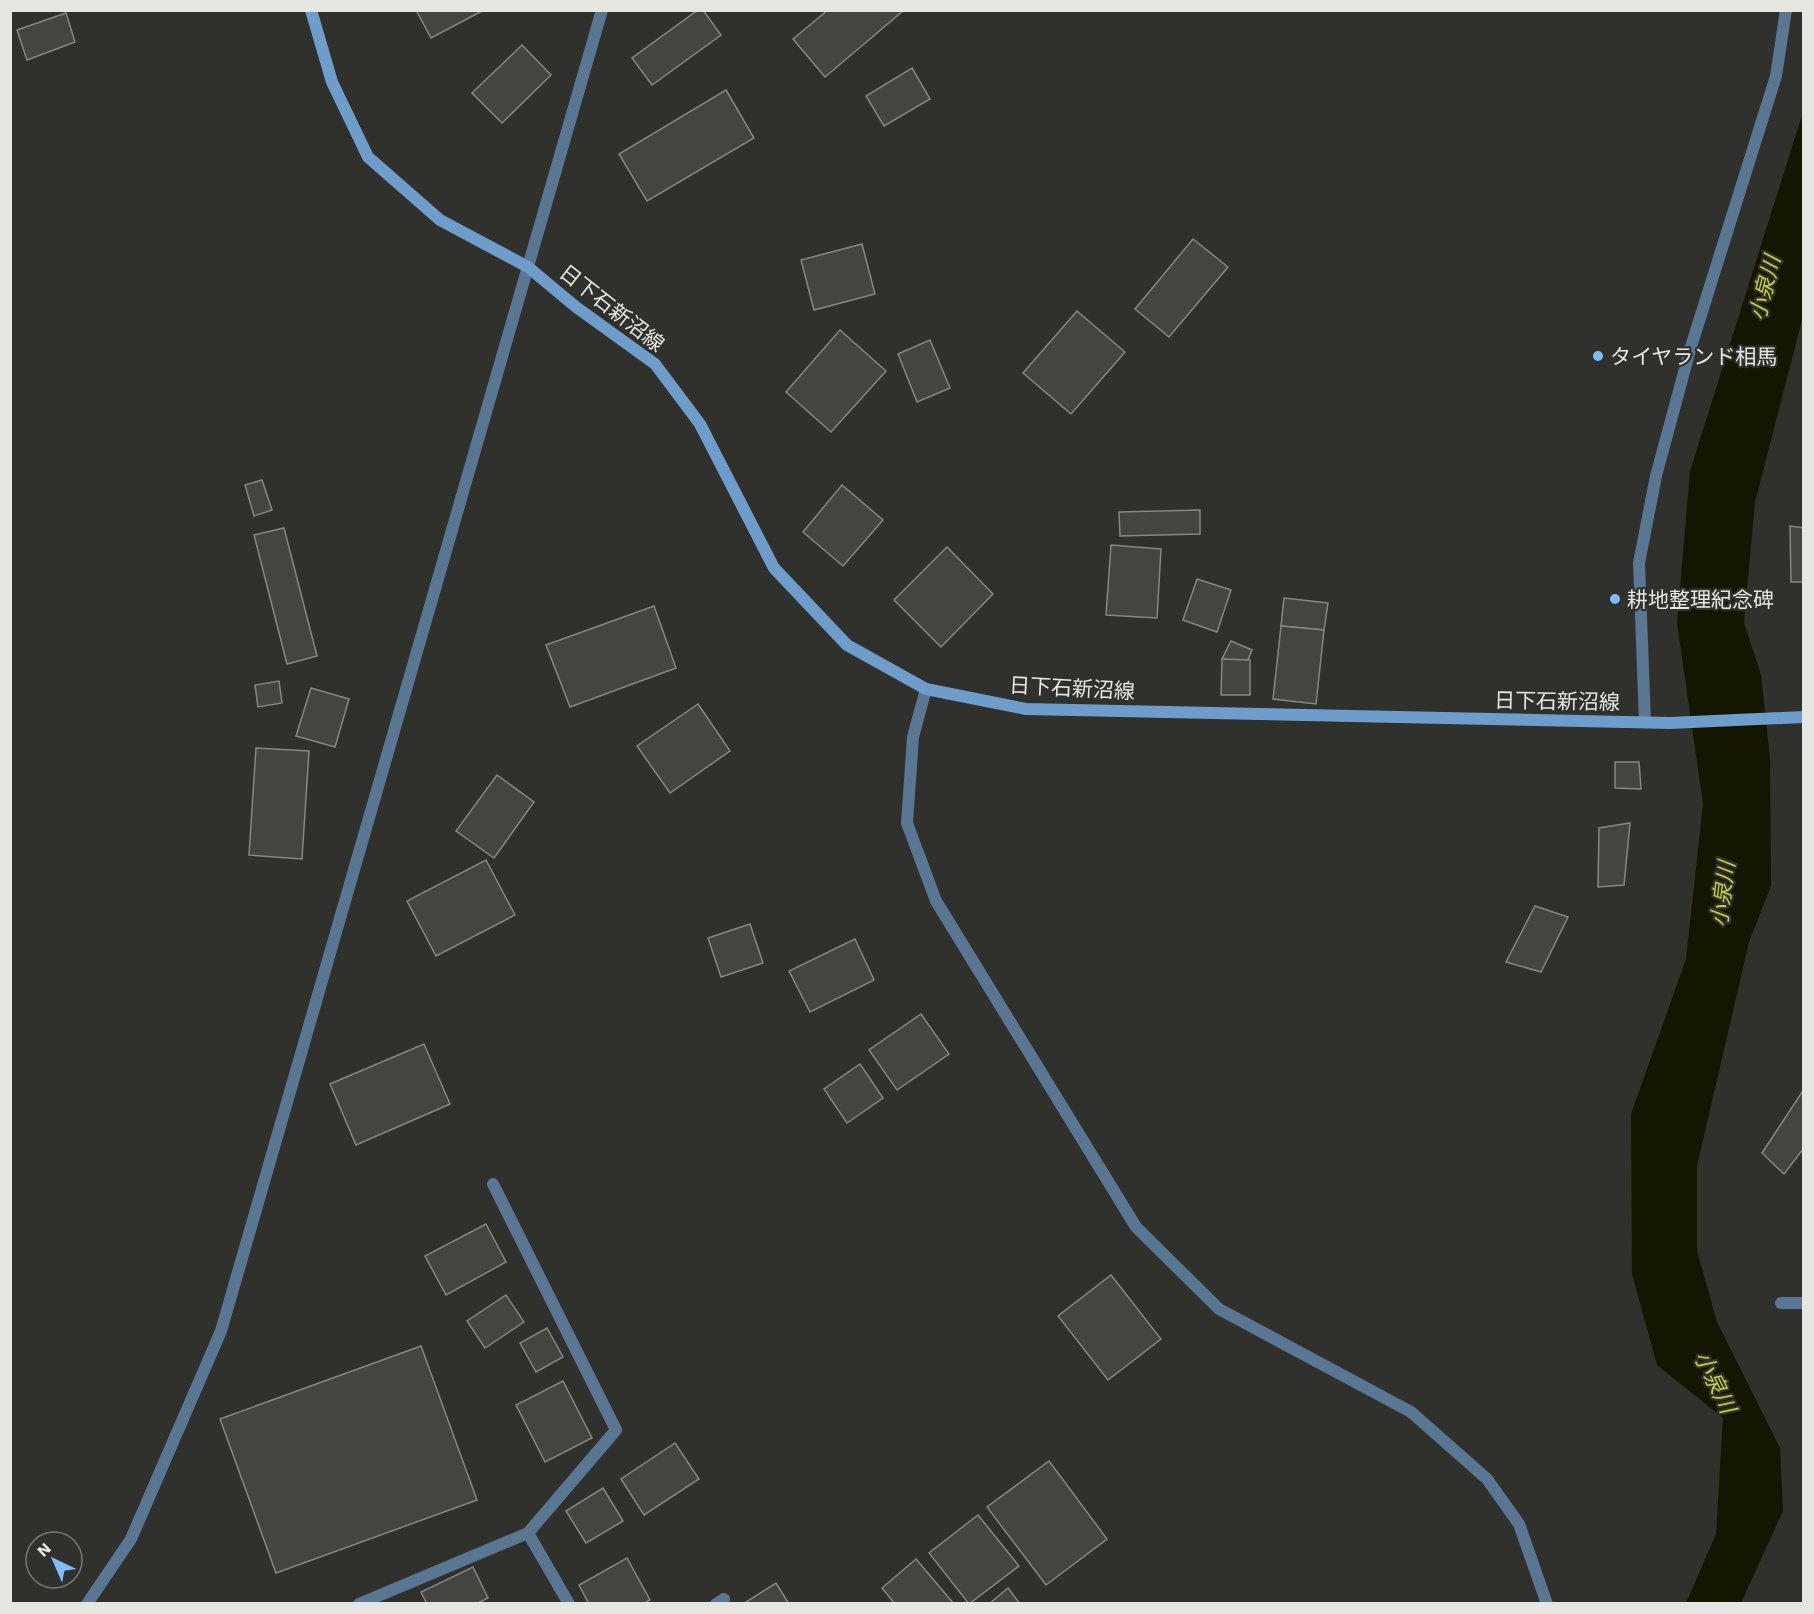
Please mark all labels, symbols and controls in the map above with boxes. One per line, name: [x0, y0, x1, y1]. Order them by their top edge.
water label: 小泉川: [1745, 251, 1786, 323]
street label: 日下石新沼線: [555, 259, 669, 357]
place label: タイヤランド相馬: [1610, 344, 1777, 369]
marker: タイヤランド相馬: [1591, 349, 1605, 363]
place label: 耕地整理紀念碑: [1627, 587, 1774, 612]
marker: 耕地整理紀念碑: [1608, 592, 1622, 606]
street label: 日下石新沼線: [1008, 672, 1136, 704]
street label: 日下石新沼線: [1494, 687, 1620, 715]
water label: 小泉川: [1707, 858, 1740, 928]
water label: 小泉川: [1689, 1347, 1742, 1419]
north arrow: [24, 1530, 84, 1590]
text: N: [33, 1539, 55, 1561]

